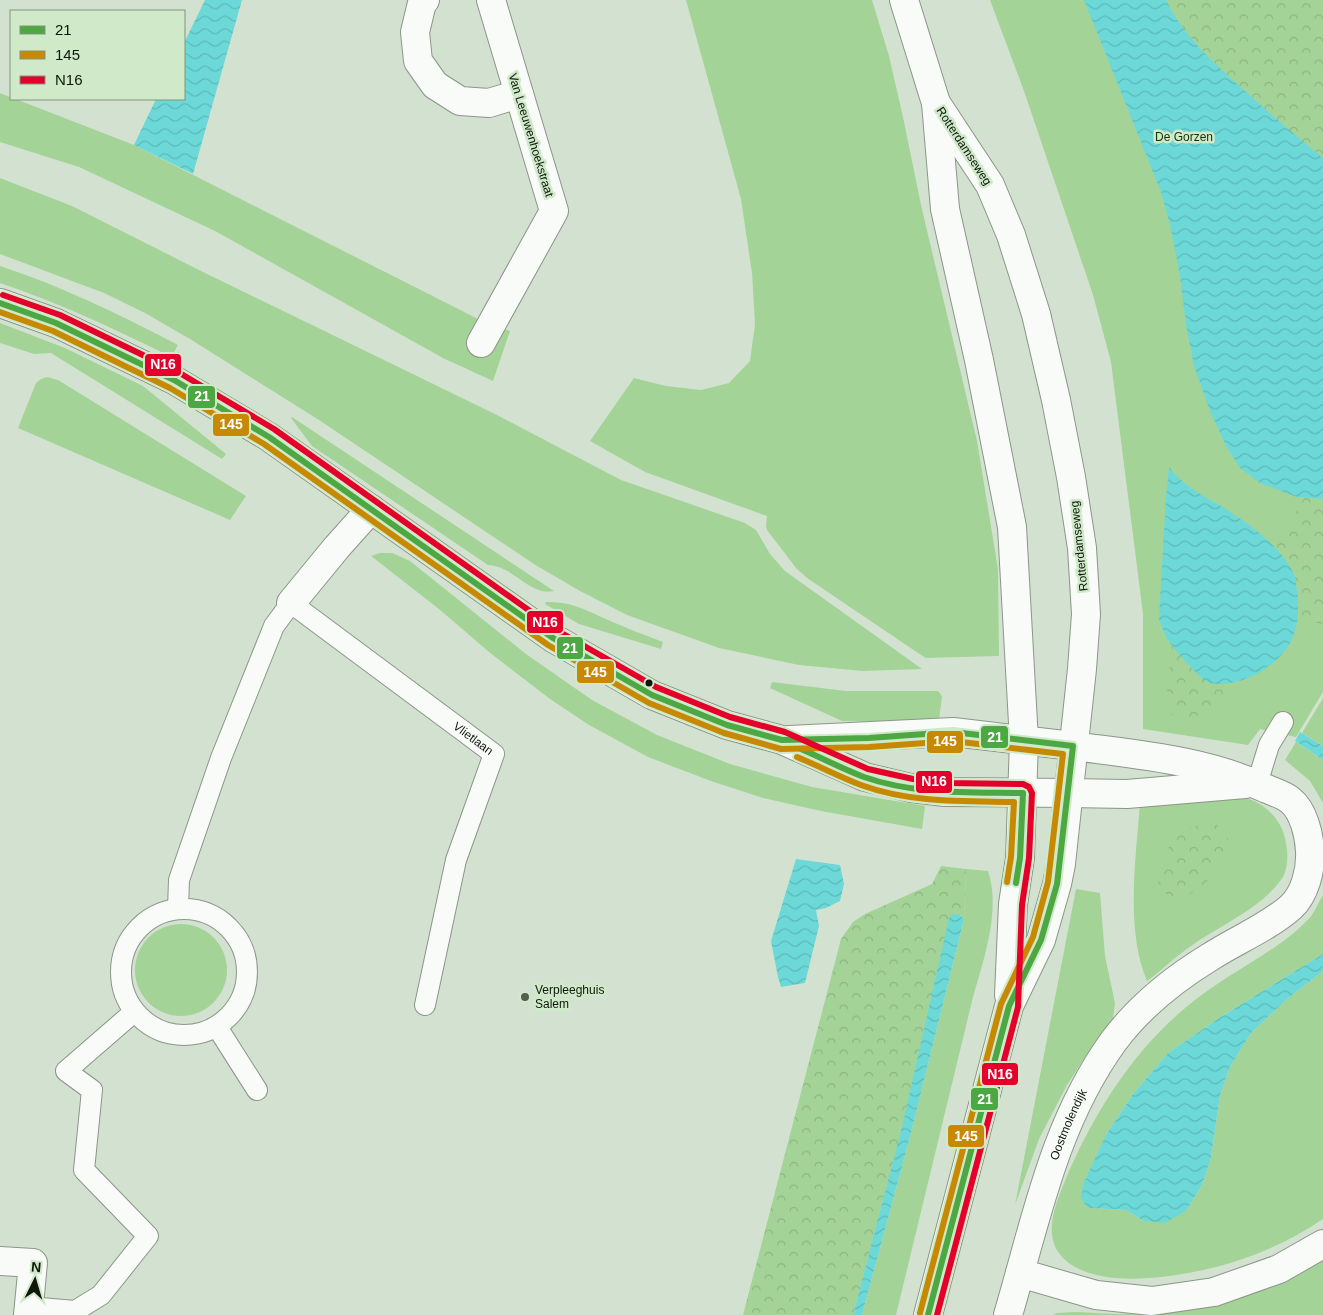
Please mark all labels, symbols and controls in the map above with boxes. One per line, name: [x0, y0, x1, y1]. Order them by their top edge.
legend: [10, 10, 185, 100]
text: 21: [55, 21, 72, 38]
text: 145: [55, 46, 80, 63]
text: N16: [55, 71, 83, 88]
street label: Van Leeuwenhoekstraat: [506, 71, 557, 199]
street label: Rotterdamseweg: [933, 104, 995, 188]
park label: De Gorzen: [1155, 130, 1213, 144]
line badge: N16: [144, 353, 182, 377]
text: N16: [150, 356, 176, 372]
line badge: 21: [187, 385, 216, 409]
text: 21: [194, 388, 210, 404]
line badge: 145: [212, 413, 250, 437]
text: 145: [219, 416, 243, 432]
street label: Rotterdamseweg: [1067, 500, 1091, 592]
line badge: N16: [526, 610, 564, 634]
text: N16: [532, 614, 558, 630]
line badge: 21: [556, 636, 584, 660]
text: 21: [562, 640, 578, 656]
line badge: 145: [576, 660, 615, 684]
text: 145: [583, 664, 607, 680]
unlabelled marker: [644, 678, 654, 688]
street label: Vlietlaan: [451, 719, 496, 758]
line badge: 21: [980, 725, 1009, 749]
text: 21: [987, 729, 1003, 745]
line badge: 145: [926, 730, 964, 754]
text: 145: [933, 733, 957, 749]
line badge: N16: [915, 770, 953, 794]
text: N16: [921, 773, 947, 789]
place label: Verpleeghuis Salem: [535, 983, 604, 1011]
marker: Verpleeghuis Salem: [519, 991, 531, 1003]
line badge: N16: [981, 1062, 1019, 1086]
text: N16: [987, 1066, 1013, 1082]
street label: Oostmolendijk: [1047, 1086, 1090, 1162]
line badge: 21: [970, 1087, 999, 1111]
text: 21: [977, 1091, 993, 1107]
line badge: 145: [947, 1124, 985, 1148]
text: 145: [954, 1128, 978, 1144]
north arrow: [10, 1255, 60, 1305]
text: N: [30, 1259, 42, 1275]

